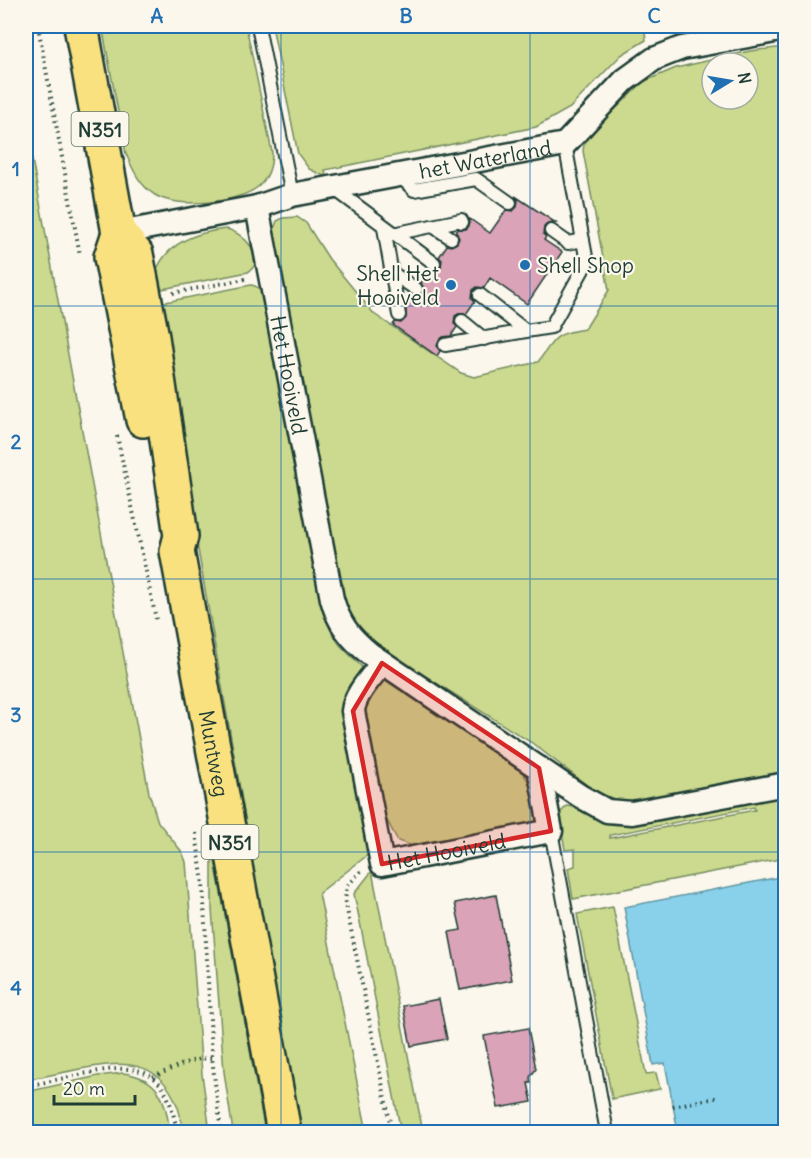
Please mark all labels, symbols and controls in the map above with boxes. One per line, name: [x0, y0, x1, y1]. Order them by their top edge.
text: A: [151, 3, 164, 28]
text: B: [399, 3, 413, 28]
text: C: [647, 3, 661, 28]
north arrow: [700, 51, 760, 111]
text: N: [734, 71, 756, 85]
road number: N351: [72, 112, 128, 146]
street label: het Waterland: [417, 133, 554, 184]
text: 1: [12, 156, 20, 181]
place label: Shell Shop: [537, 252, 634, 279]
marker: Shell Shop: [518, 258, 532, 272]
place label: Shell Het Hooiveld: [356, 260, 439, 311]
marker: Shell Het Hooiveld: [444, 278, 458, 292]
street label: Het Hooiveld: [265, 313, 314, 437]
text: 2: [11, 429, 22, 454]
text: 3: [10, 702, 22, 727]
street label: Muntweg: [193, 708, 236, 799]
road number: N351: [202, 825, 258, 859]
street label: Het Hooiveld: [385, 827, 508, 876]
text: 4: [10, 975, 22, 1000]
scale bar: [54, 1068, 135, 1106]
text: 20 m: [63, 1077, 105, 1100]

